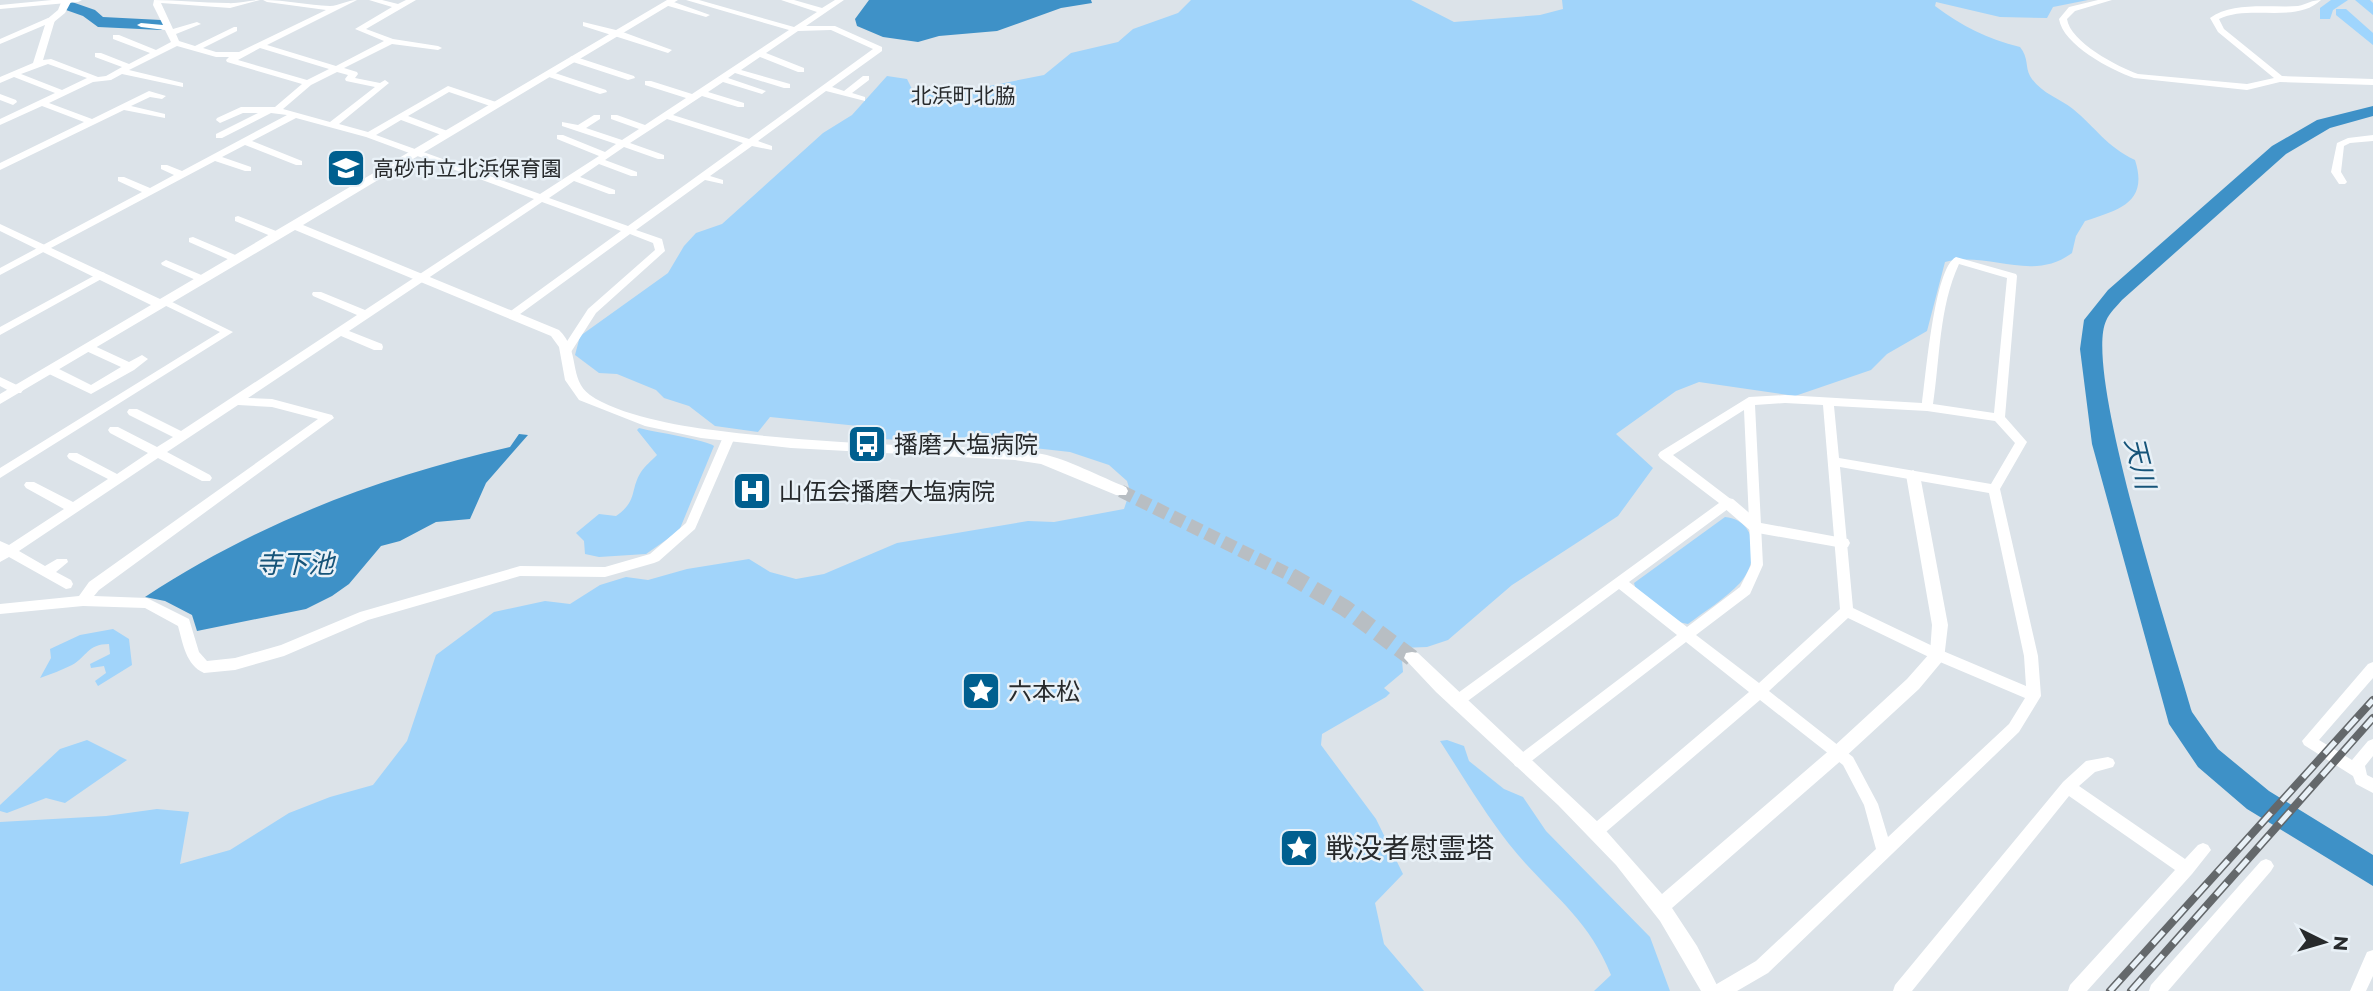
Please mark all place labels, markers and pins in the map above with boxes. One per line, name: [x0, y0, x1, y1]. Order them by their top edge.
school or university icon: 高砂市立北浜保育園: [325, 147, 367, 189]
place label: 高砂市立北浜保育園: [373, 156, 562, 181]
bus stop icon: 播磨大塩病院: [846, 423, 888, 465]
place label: 播磨大塩病院: [894, 430, 1038, 459]
hospital icon: 山伍会播磨大塩病院: [731, 470, 773, 512]
place label: 山伍会播磨大塩病院: [779, 477, 995, 506]
place icon: 六本松: [960, 670, 1002, 712]
place label: 六本松: [1008, 677, 1080, 706]
place icon: 戦没者慰霊塔: [1278, 827, 1320, 869]
place label: 戦没者慰霊塔: [1326, 831, 1494, 865]

